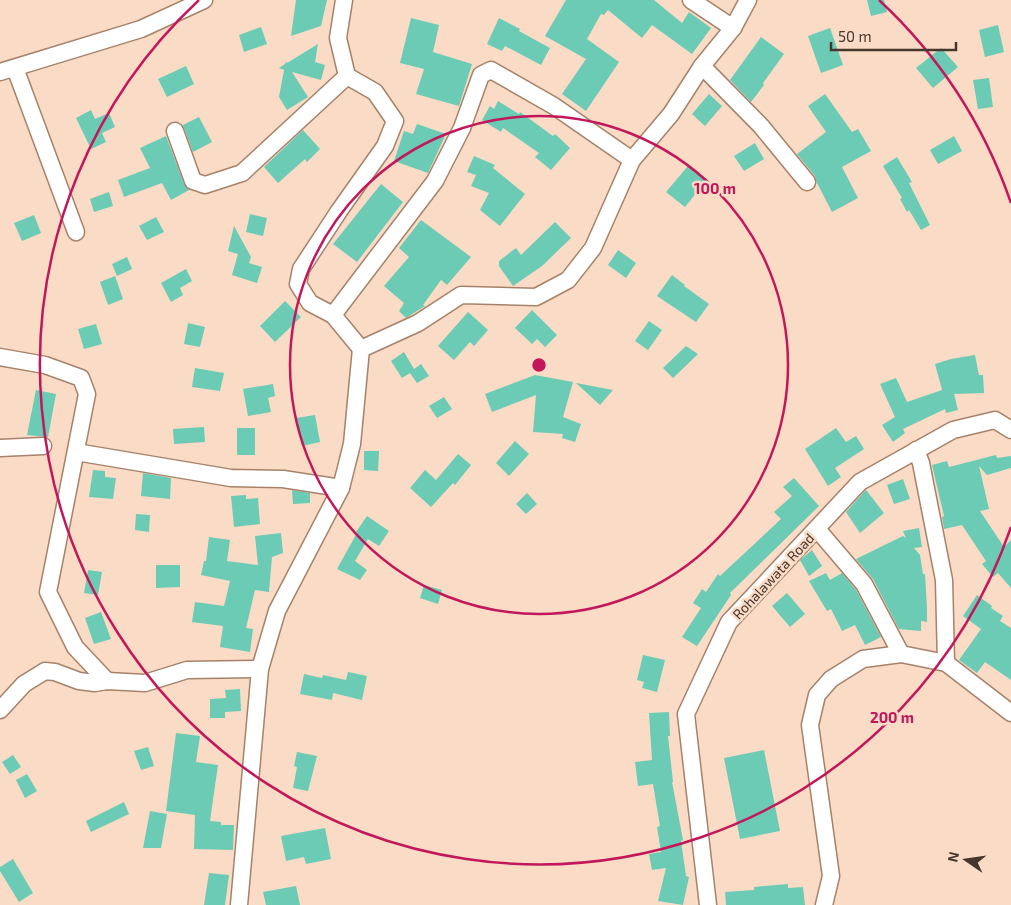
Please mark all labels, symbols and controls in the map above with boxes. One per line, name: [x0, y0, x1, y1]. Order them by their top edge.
scale bar: [831, 20, 956, 52]
text: 50 m: [838, 27, 872, 45]
text: 100 m: [694, 179, 736, 197]
centre of rings: [530, 356, 548, 374]
street label: Rohalawata Road: [729, 529, 817, 623]
text: 200 m: [870, 708, 914, 726]
north arrow: [941, 835, 991, 885]
text: N: [943, 850, 962, 864]

